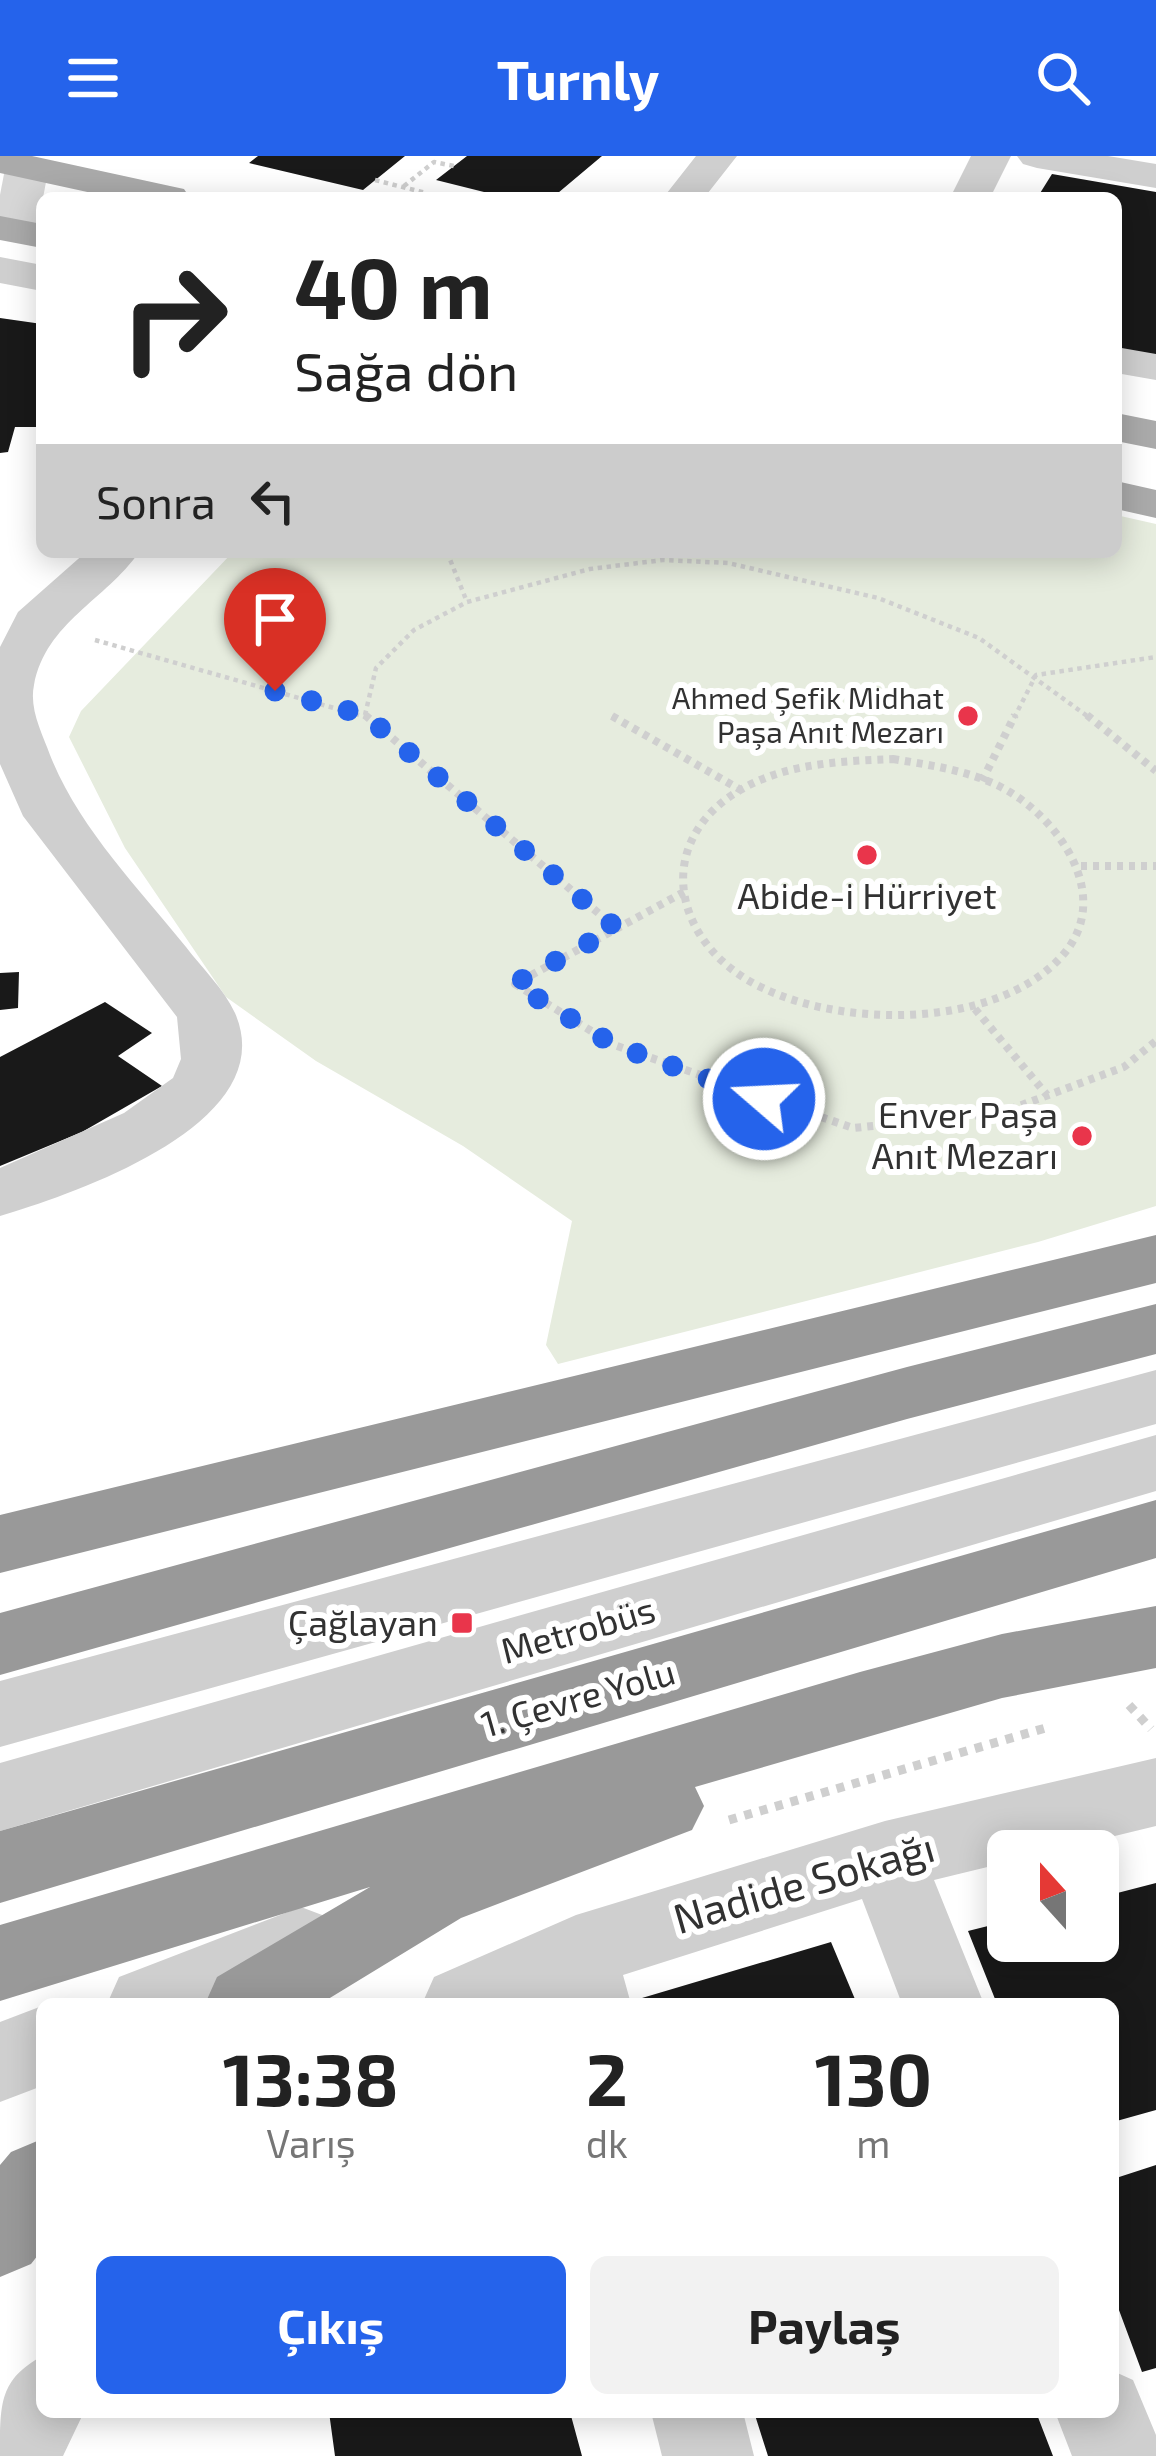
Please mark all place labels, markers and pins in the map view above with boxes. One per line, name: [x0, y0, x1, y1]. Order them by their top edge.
pin: [224, 568, 326, 691]
place label: Ahmed Şefik Midhat Paşa Anıt Mezarı: [672, 679, 944, 750]
marker: Ahmed Şefik Midhat Paşa Anıt Mezarı: [955, 703, 981, 729]
marker: Abide-i Hürriyet: [854, 842, 880, 868]
place label: Abide-i Hürriyet: [737, 873, 997, 916]
place label: Enver Paşa Anıt Mezarı: [872, 1092, 1058, 1176]
marker: Enver Paşa Anıt Mezarı: [1069, 1123, 1095, 1149]
place label: Çağlayan: [288, 1600, 438, 1645]
marker: Çağlayan: [449, 1610, 475, 1636]

